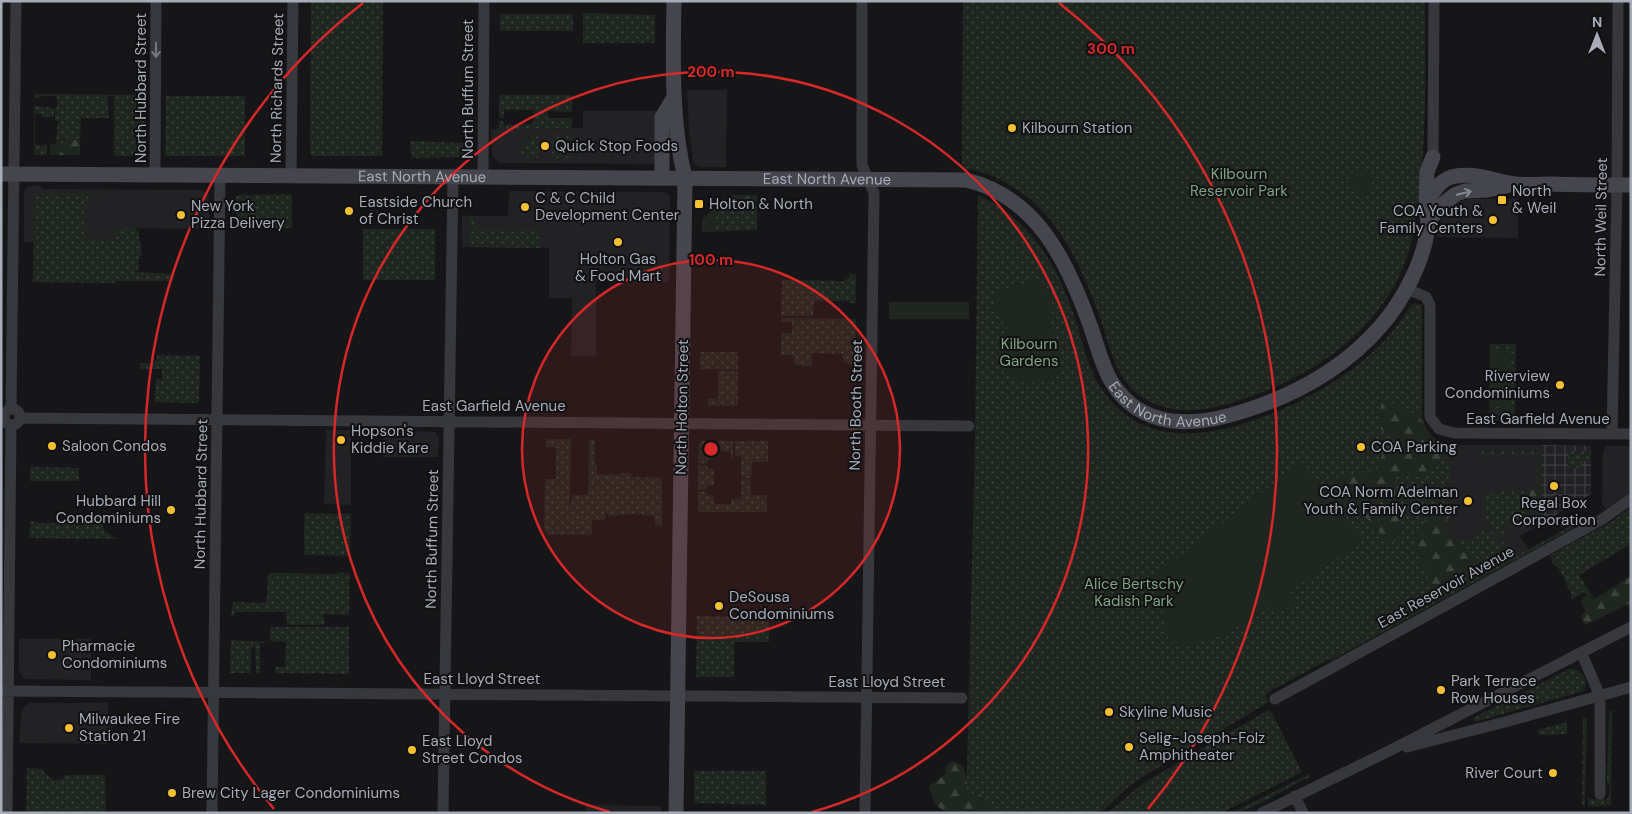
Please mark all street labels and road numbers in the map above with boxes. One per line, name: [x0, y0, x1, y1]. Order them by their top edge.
street label: North Hubbard Street: [131, 13, 151, 163]
street label: North Richards Street: [266, 13, 288, 163]
street label: North Buffum Street: [458, 19, 478, 159]
street label: North Weil Street: [1590, 157, 1612, 277]
street label: East North Avenue: [358, 166, 486, 187]
street label: East North Avenue: [763, 169, 891, 190]
street label: North Holton Street: [671, 339, 693, 475]
street label: North Booth Street: [845, 339, 867, 471]
street label: East North Avenue: [1104, 377, 1229, 432]
street label: East Garfield Avenue: [422, 396, 566, 416]
street label: East Garfield Avenue: [1466, 409, 1610, 429]
street label: North Hubbard Street: [190, 419, 212, 569]
street label: North Buffum Street: [421, 469, 443, 609]
street label: East Reservoir Avenue: [1374, 541, 1518, 633]
street label: East Lloyd Street: [424, 669, 541, 689]
street label: East Lloyd Street: [829, 672, 946, 692]

